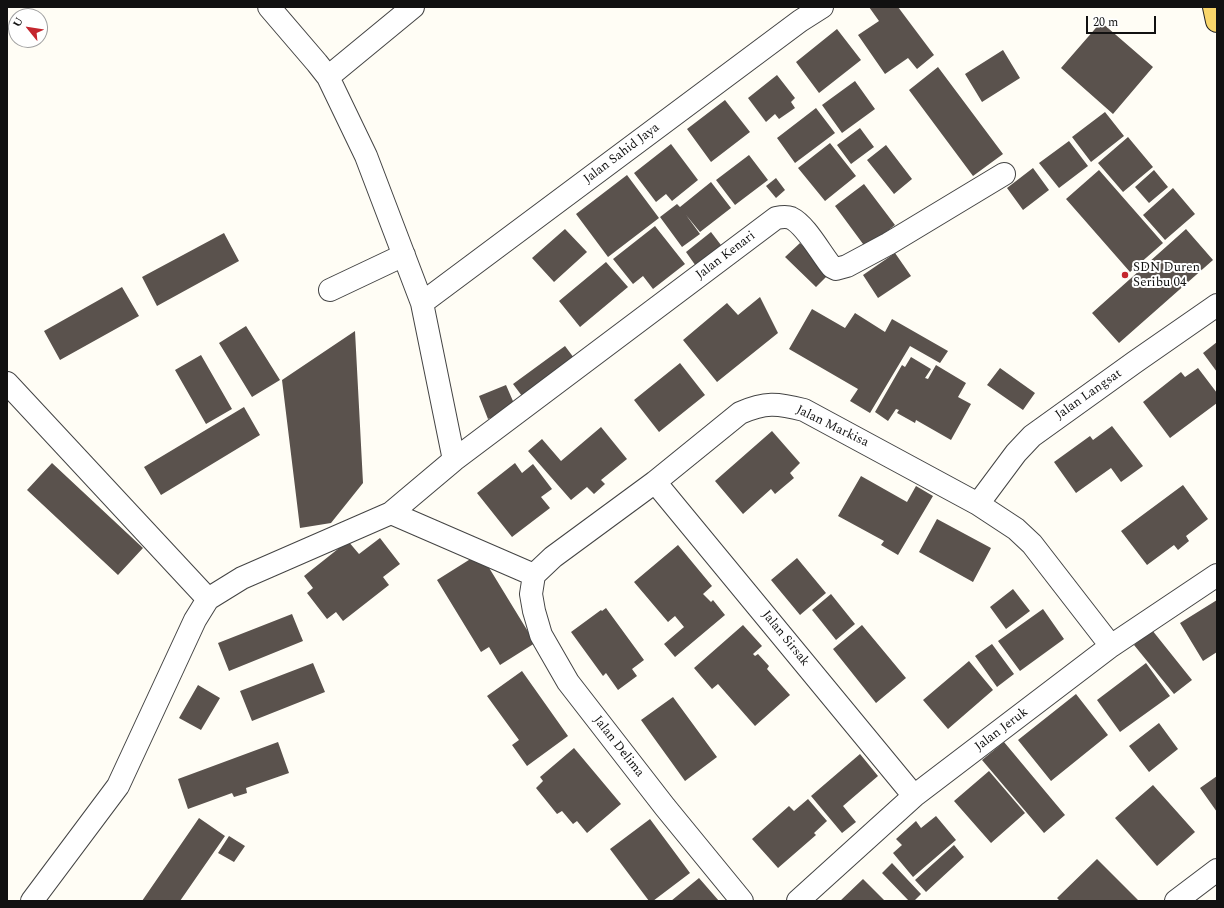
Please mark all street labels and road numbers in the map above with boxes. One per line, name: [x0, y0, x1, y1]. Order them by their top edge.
street label: Jalan Sahid Jaya: [581, 120, 663, 188]
street label: Jalan Kenari: [693, 229, 759, 283]
street label: Jalan Langsat: [1053, 366, 1125, 424]
street label: Jalan Markisa: [793, 403, 871, 451]
street label: Jalan Sirsak: [758, 608, 812, 670]
street label: Jalan Jeruk: [972, 705, 1032, 755]
street label: Jalan Delima: [589, 713, 647, 781]

